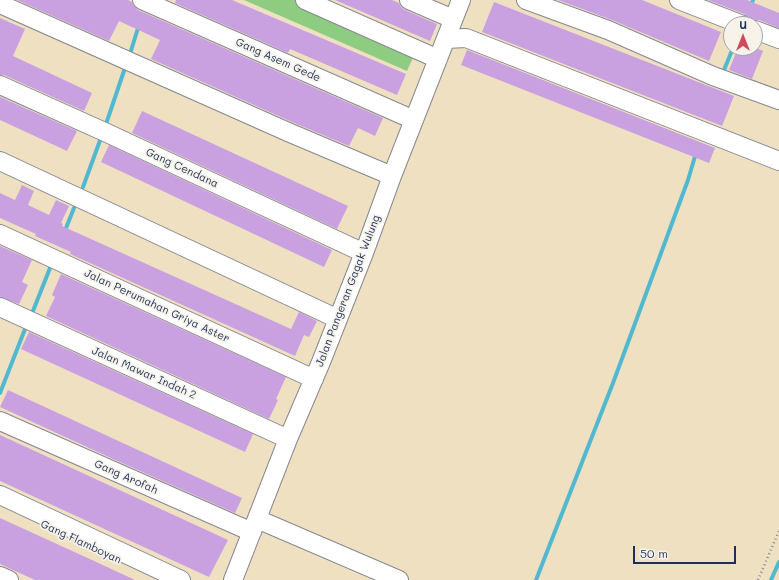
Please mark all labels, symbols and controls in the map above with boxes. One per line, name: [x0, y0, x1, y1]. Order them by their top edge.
north arrow: [723, 16, 763, 56]
text: U: [739, 17, 747, 32]
street label: Gang Asem Gede: [233, 35, 323, 85]
street label: Gang Cendana: [144, 145, 220, 191]
street label: Jalan Pangeran Gagak Wulung: [313, 213, 383, 369]
street label: Jalan Perumahan Griya Aster: [82, 266, 232, 346]
street label: Jalan Mawar Indah 2: [90, 344, 198, 402]
street label: Gang Arofah: [92, 457, 160, 497]
street label: Gang Flamboyan: [38, 517, 124, 567]
scale bar: [635, 538, 738, 564]
text: 50 m: [640, 545, 668, 561]

